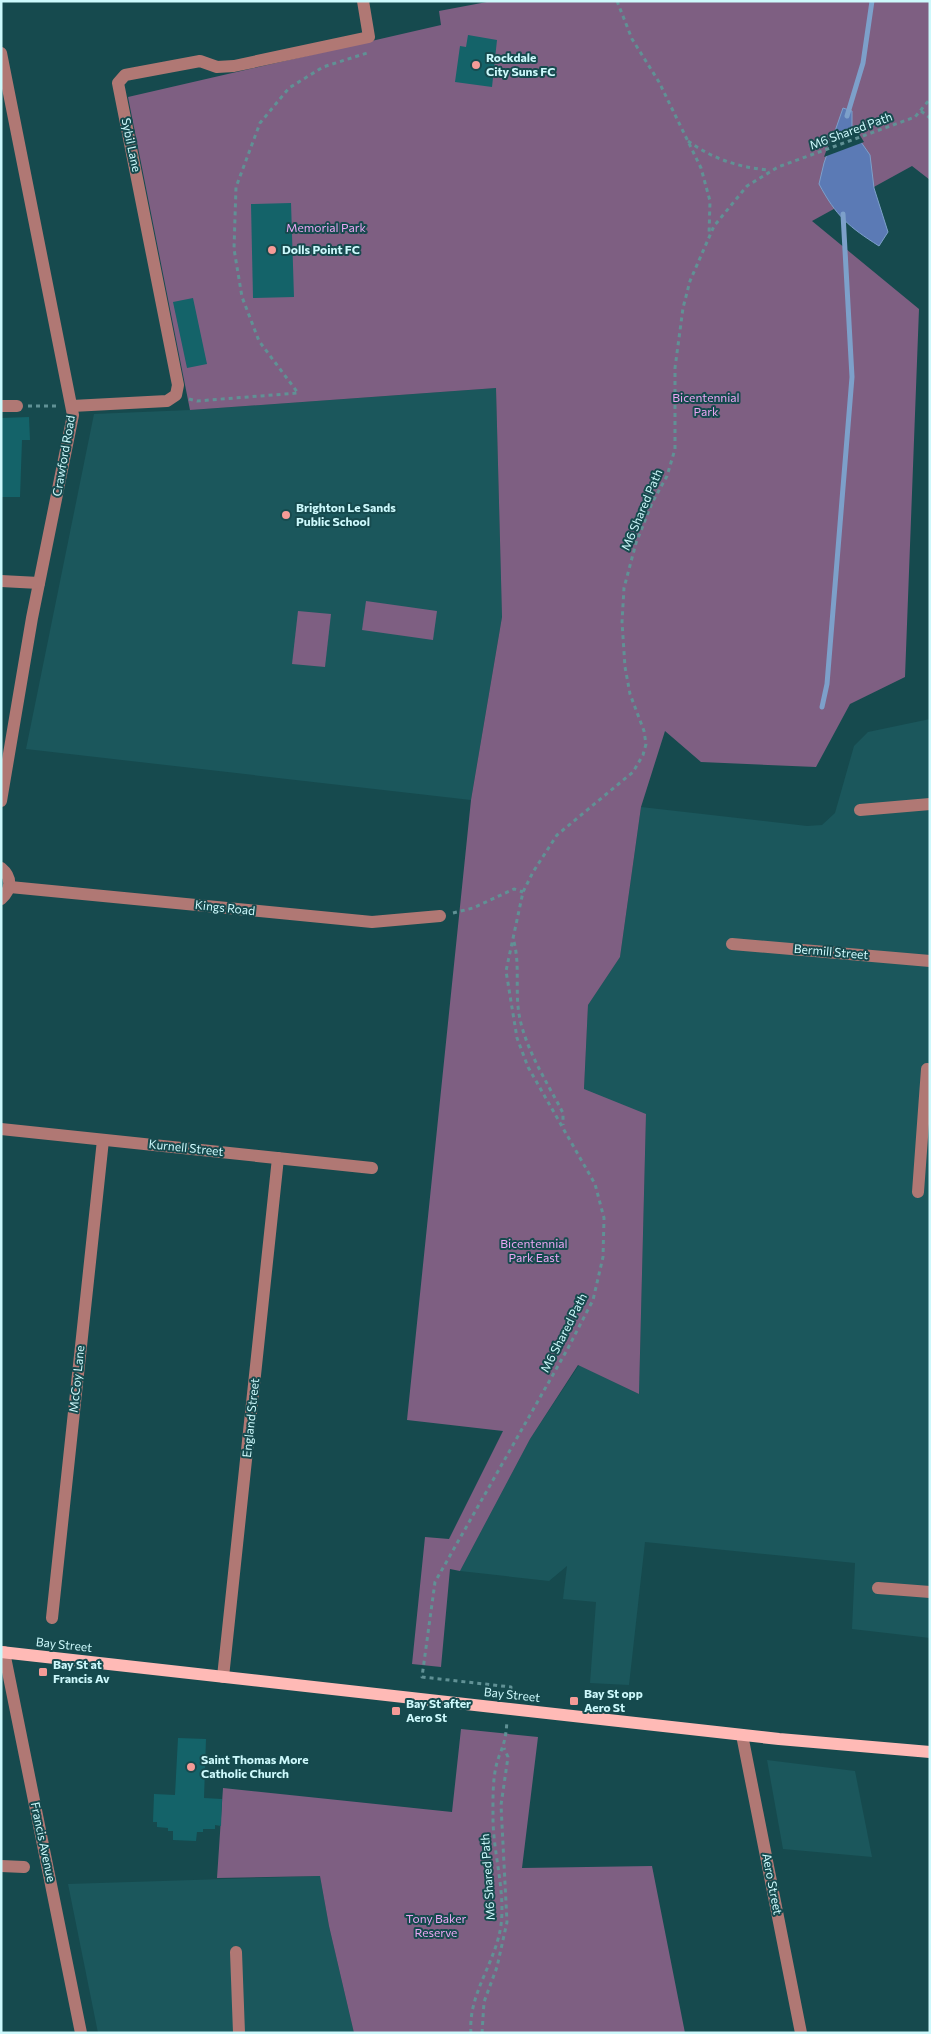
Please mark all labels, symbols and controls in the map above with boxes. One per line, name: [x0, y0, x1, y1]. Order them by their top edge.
place label: Rockdale City Suns FC: [486, 50, 556, 78]
marker: Rockdale City Suns FC: [470, 59, 482, 71]
street label: M6 Shared Path: [807, 109, 894, 152]
street label: Sybil Lane: [119, 117, 145, 173]
park label: Memorial Park: [286, 220, 367, 234]
place label: Dolls Point FC: [282, 242, 360, 256]
marker: Dolls Point FC: [266, 244, 278, 256]
park label: Bicentennial Park: [672, 390, 740, 418]
street label: Crawford Road: [49, 414, 77, 497]
street label: M6 Shared Path: [618, 467, 665, 552]
place label: Brighton Le Sands Public School: [296, 500, 396, 528]
marker: Brighton Le Sands Public School: [280, 509, 292, 521]
street label: Kings Road: [194, 897, 256, 917]
street label: Bermill Street: [793, 941, 869, 961]
street label: Kurnell Street: [148, 1136, 224, 1158]
park label: Bicentennial Park East: [500, 1236, 568, 1264]
street label: M6 Shared Path: [537, 1291, 589, 1374]
street label: McCoy Lane: [66, 1345, 86, 1413]
street label: England Street: [239, 1377, 261, 1458]
street label: Bay Street: [35, 1634, 93, 1654]
place label: Bay St at Francis Av: [53, 1657, 110, 1685]
marker: Bay St at Francis Av: [37, 1666, 49, 1678]
street label: Bay Street: [483, 1684, 541, 1704]
place label: Bay St opp Aero St: [584, 1686, 643, 1714]
marker: Bay St opp Aero St: [568, 1695, 580, 1707]
place label: Bay St after Aero St: [406, 1696, 471, 1724]
marker: Bay St after Aero St: [390, 1705, 402, 1717]
place label: Saint Thomas More Catholic Church: [201, 1752, 308, 1780]
marker: Saint Thomas More Catholic Church: [185, 1761, 197, 1773]
street label: Francis Avenue: [29, 1801, 59, 1883]
street label: M6 Shared Path: [477, 1833, 497, 1921]
street label: Aero Street: [760, 1852, 786, 1916]
park label: Tony Baker Reserve: [406, 1911, 466, 1939]

